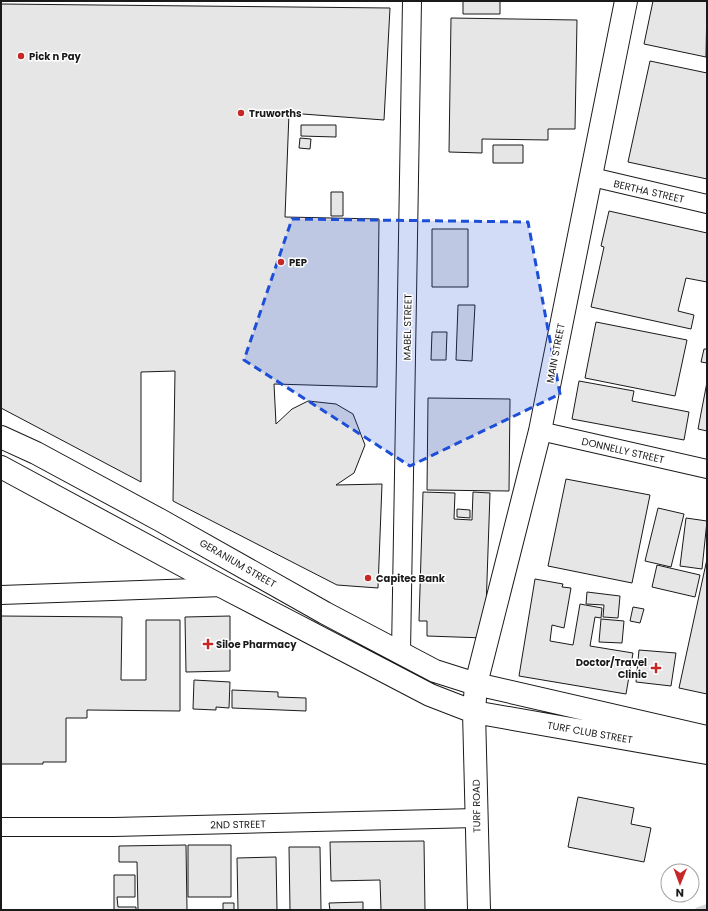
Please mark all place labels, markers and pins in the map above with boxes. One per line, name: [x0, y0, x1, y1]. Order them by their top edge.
place label: Pick n Pay: [29, 49, 81, 64]
marker: Pick n Pay: [16, 51, 26, 61]
place label: Truworths: [249, 106, 302, 121]
marker: Truworths: [236, 108, 246, 118]
place label: PEP: [289, 255, 307, 270]
marker: PEP: [276, 257, 286, 267]
place label: Capitec Bank: [376, 571, 446, 586]
marker: Capitec Bank: [363, 573, 373, 583]
place label: Siloe Pharmacy: [216, 637, 297, 652]
marker: Siloe Pharmacy: [203, 639, 213, 649]
place label: Doctor/Travel Clinic: [576, 655, 647, 682]
marker: Doctor/Travel Clinic: [650, 662, 662, 674]

